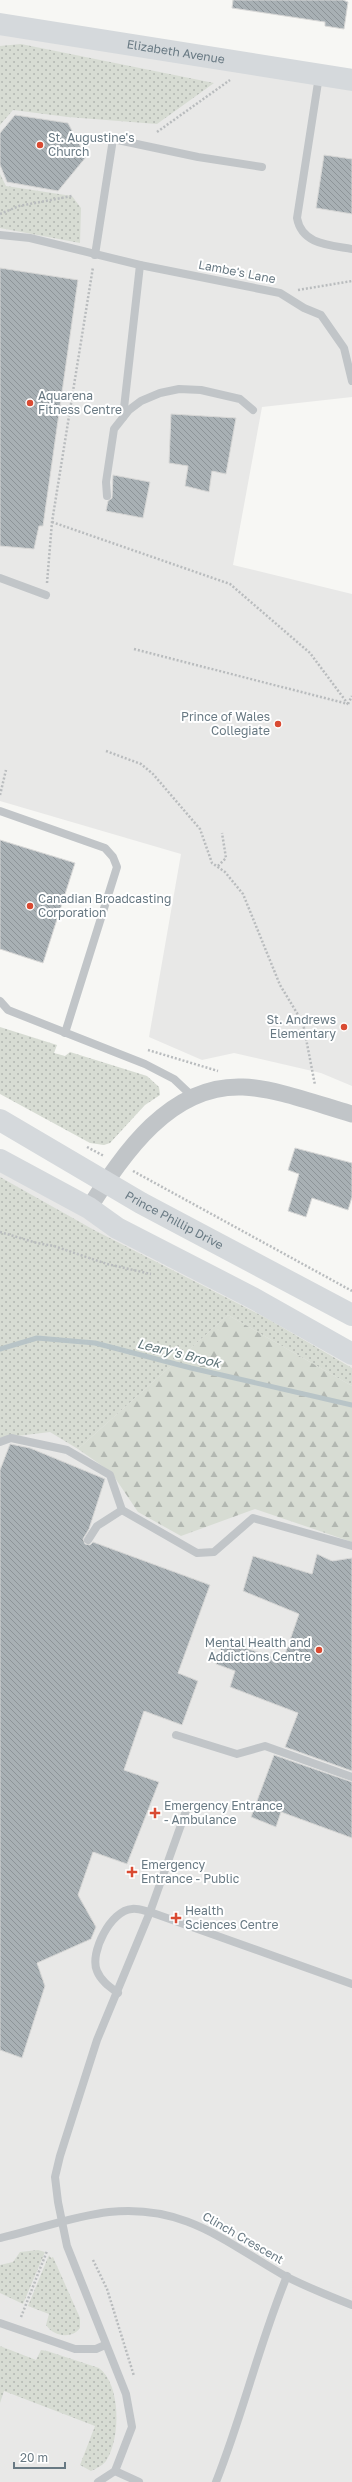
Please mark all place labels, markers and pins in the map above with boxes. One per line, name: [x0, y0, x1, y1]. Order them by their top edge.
place label: St. Augustine's Church: [48, 130, 135, 159]
marker: St. Augustine's Church: [35, 140, 45, 150]
place label: Aquarena Fitness Centre: [38, 388, 122, 417]
marker: Aquarena Fitness Centre: [25, 398, 35, 408]
place label: Prince of Wales Collegiate: [181, 709, 270, 738]
marker: Prince of Wales Collegiate: [273, 719, 283, 729]
place label: Canadian Broadcasting Corporation: [38, 891, 171, 920]
marker: Canadian Broadcasting Corporation: [25, 901, 35, 911]
place label: St. Andrews Elementary: [267, 1012, 336, 1041]
marker: St. Andrews Elementary: [339, 1022, 349, 1032]
place label: Mental Health and Addictions Centre: [205, 1635, 311, 1664]
marker: Mental Health and Addictions Centre: [314, 1645, 324, 1655]
place label: Emergency Entrance - Ambulance: [164, 1798, 283, 1827]
marker: Emergency Entrance - Ambulance: [149, 1807, 161, 1819]
place label: Emergency Entrance - Public: [141, 1857, 240, 1886]
marker: Emergency Entrance - Public: [126, 1866, 138, 1878]
place label: Health Sciences Centre: [185, 1903, 278, 1932]
marker: Health Sciences Centre: [170, 1912, 182, 1924]

